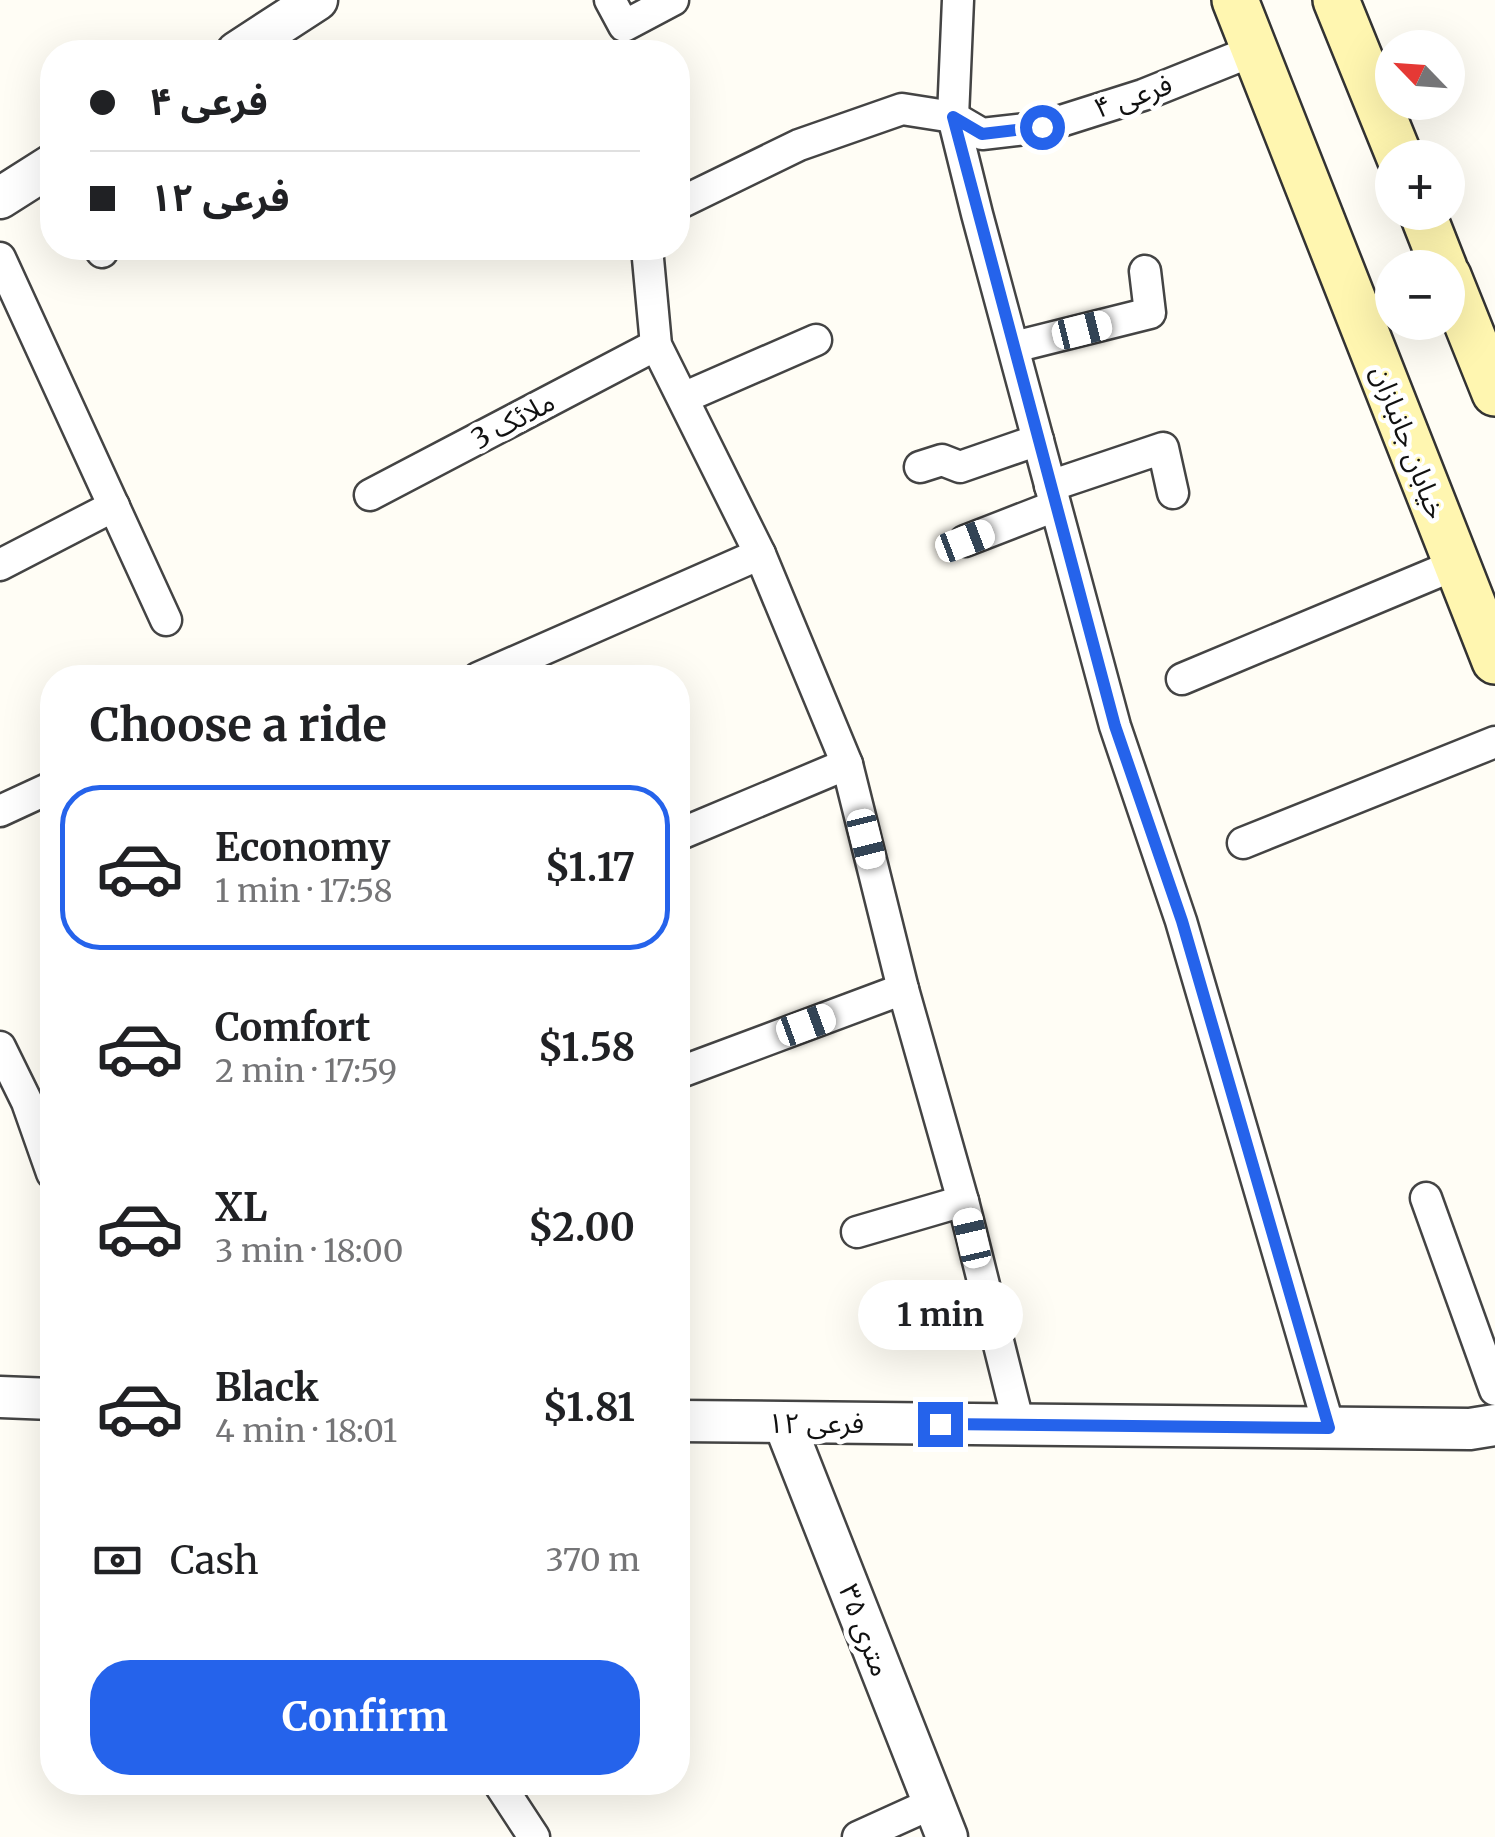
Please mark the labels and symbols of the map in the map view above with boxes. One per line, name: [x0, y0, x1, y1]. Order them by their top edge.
north arrow: [1375, 30, 1465, 120]
street label: فرعی ۴: [1089, 66, 1177, 126]
route start: [1020, 105, 1065, 150]
car: [1049, 308, 1115, 352]
street label: خیابان جانبازان: [1363, 360, 1455, 524]
street label: ملائک 3: [465, 383, 561, 457]
car: [932, 516, 998, 566]
car: [844, 806, 888, 872]
car: [773, 1001, 839, 1049]
car: [951, 1205, 993, 1271]
callout: 1 min: [858, 1279, 1022, 1349]
route end: [918, 1402, 963, 1447]
street label: فرعی ۱۲: [768, 1405, 864, 1441]
street label: ۳۵ متری: [831, 1579, 899, 1681]

